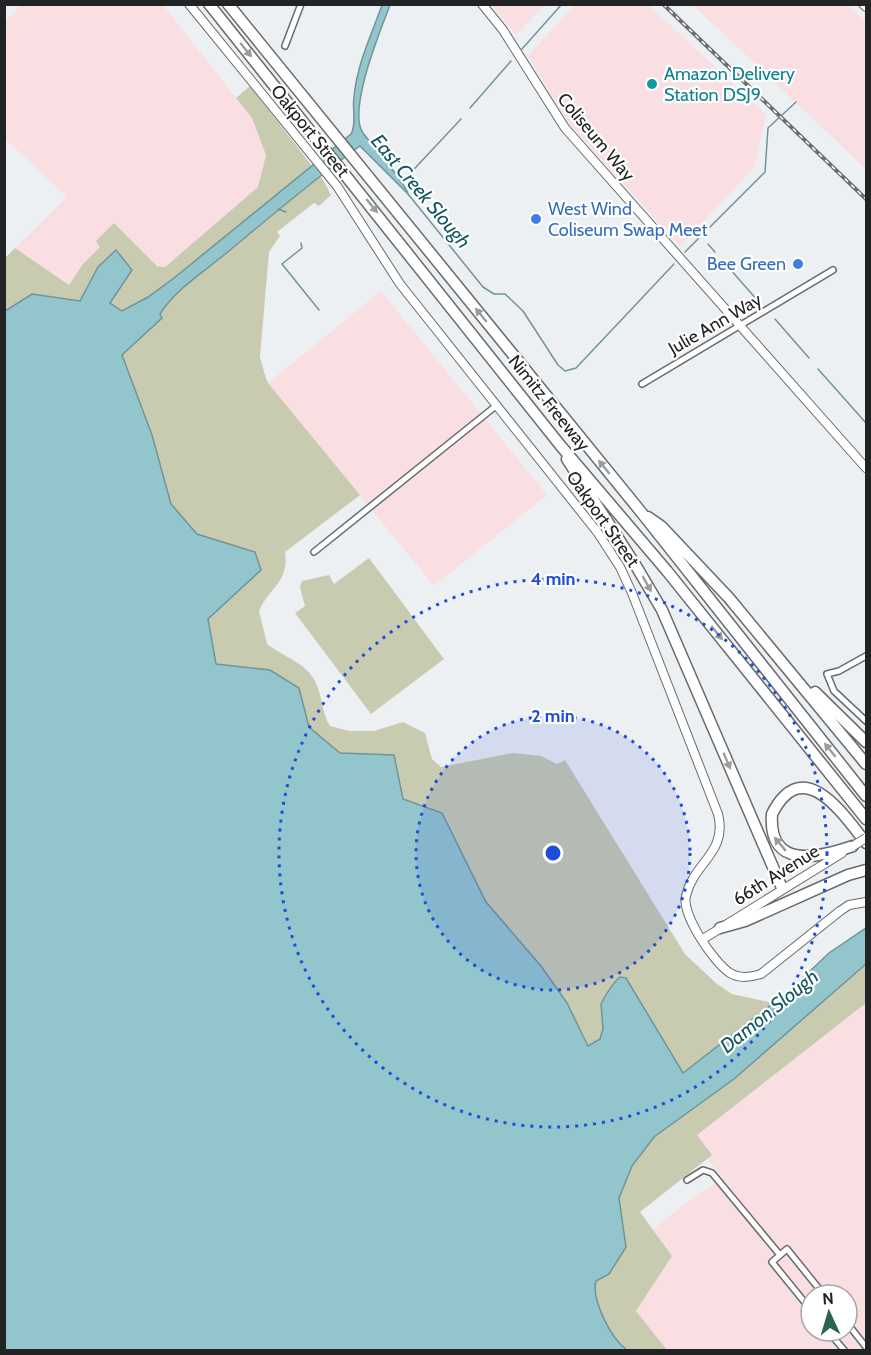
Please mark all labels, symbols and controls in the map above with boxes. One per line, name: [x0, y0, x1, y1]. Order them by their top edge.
one-way arrow: [240, 42, 253, 58]
place label: Amazon Delivery Station DSJ9: [664, 63, 795, 106]
marker: Amazon Delivery Station DSJ9: [645, 77, 659, 91]
street label: Oakport Street: [266, 80, 354, 182]
street label: Coliseum Way: [553, 88, 639, 186]
water label: East Creek Slough: [366, 129, 476, 253]
one-way arrow: [365, 198, 378, 214]
place label: West Wind Coliseum Swap Meet: [548, 198, 708, 241]
marker: West Wind Coliseum Swap Meet: [529, 212, 543, 226]
place label: Bee Green: [707, 253, 786, 275]
marker: Bee Green: [791, 257, 805, 271]
street label: Julie Ann Way: [664, 288, 766, 360]
one-way arrow: [475, 308, 487, 323]
street label: Nimitz Freeway: [504, 350, 594, 456]
one-way arrow: [597, 459, 610, 475]
street label: Oakport Street: [562, 467, 644, 571]
text: 4 min: [530, 568, 576, 590]
one-way arrow: [642, 576, 652, 593]
one-way arrow: [710, 626, 722, 641]
text: 2 min: [531, 705, 575, 727]
one-way arrow: [823, 742, 836, 758]
one-way arrow: [722, 753, 732, 771]
one-way arrow: [774, 837, 787, 852]
street label: 66th Avenue: [729, 840, 823, 910]
centre of rings: [543, 843, 563, 863]
water label: Damon Slough: [715, 964, 823, 1058]
north arrow: [799, 1283, 859, 1343]
text: N: [822, 1289, 834, 1308]

